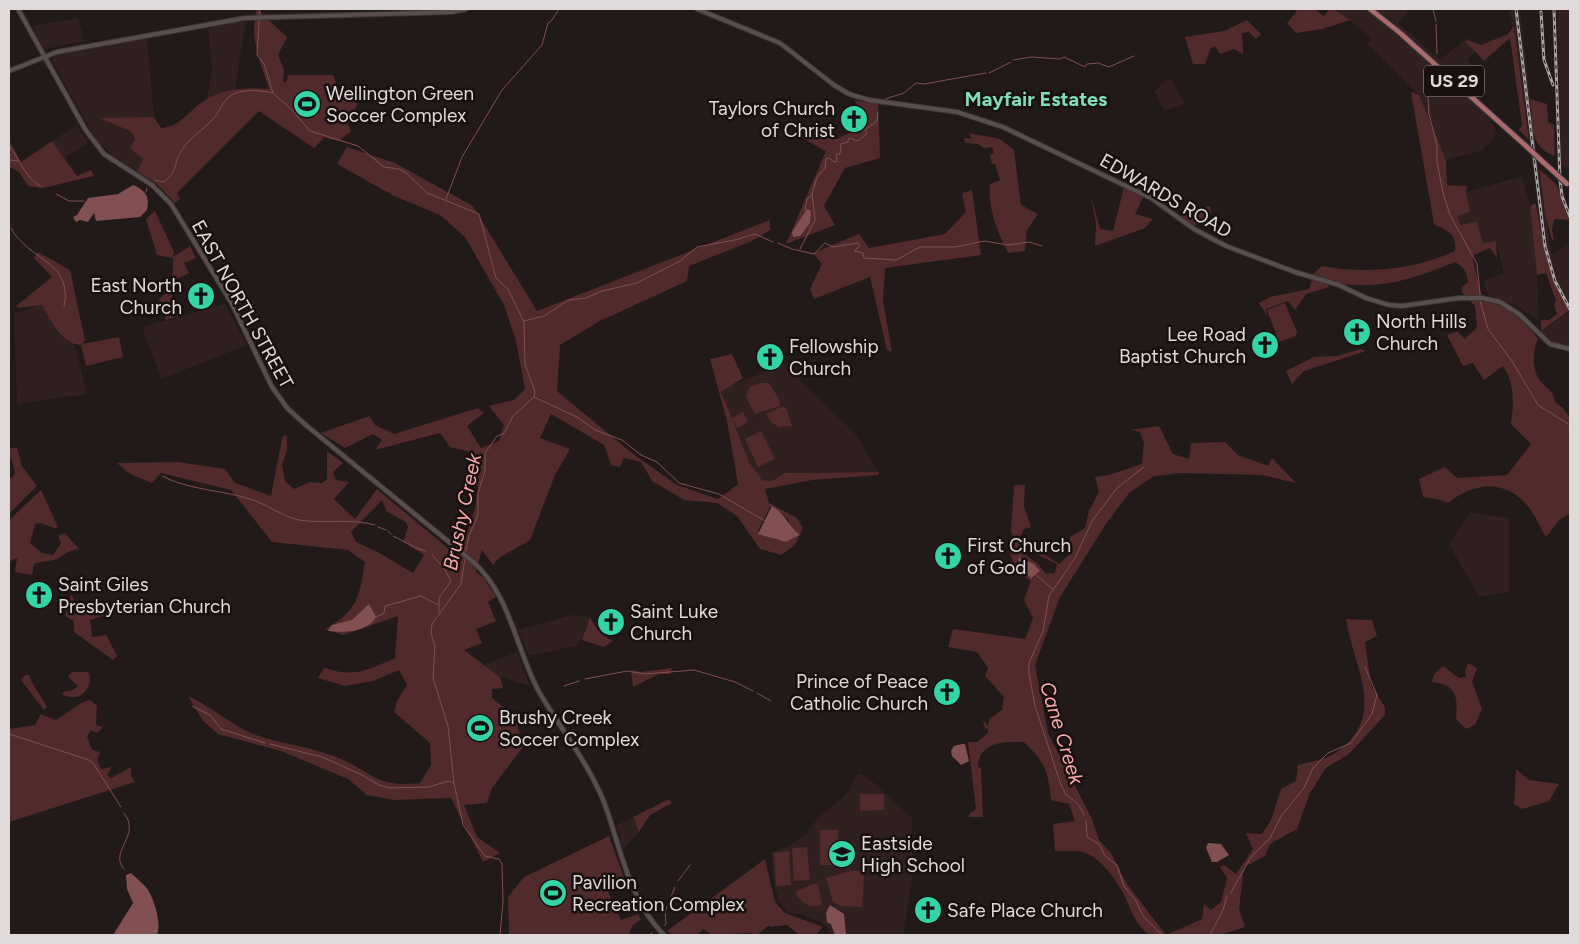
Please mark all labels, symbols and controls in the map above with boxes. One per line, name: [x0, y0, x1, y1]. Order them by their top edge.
road number: US 29: [1424, 66, 1484, 96]
place label: Wellington Green Soccer Complex: [326, 82, 474, 127]
district label: Mayfair Estates: [965, 87, 1107, 111]
sports icon: Wellington Green Soccer Complex: [292, 89, 322, 119]
place label: Taylors Church of Christ: [709, 97, 835, 142]
church icon: Taylors Church of Christ: [839, 104, 869, 134]
street label: EDWARDS ROAD: [1096, 148, 1236, 243]
street label: EAST NORTH STREET: [187, 216, 299, 393]
place label: East North Church: [90, 274, 182, 319]
church icon: East North Church: [186, 281, 216, 311]
place label: North Hills Church: [1376, 310, 1467, 355]
church icon: North Hills Church: [1342, 317, 1372, 347]
place label: Lee Road Baptist Church: [1119, 323, 1246, 368]
church icon: Lee Road Baptist Church: [1250, 330, 1280, 360]
place label: Fellowship Church: [789, 335, 879, 380]
church icon: Fellowship Church: [755, 342, 785, 372]
water label: Brushy Creek: [438, 450, 486, 573]
place label: First Church of God: [967, 534, 1071, 579]
church icon: First Church of God: [933, 541, 963, 571]
place label: Saint Giles Presbyterian Church: [58, 573, 231, 618]
church icon: Saint Giles Presbyterian Church: [24, 580, 54, 610]
place label: Saint Luke Church: [630, 600, 718, 645]
church icon: Saint Luke Church: [596, 607, 626, 637]
place label: Prince of Peace Catholic Church: [790, 670, 928, 715]
church icon: Prince of Peace Catholic Church: [932, 677, 962, 707]
water label: Cane Creek: [1035, 679, 1089, 788]
place label: Brushy Creek Soccer Complex: [499, 706, 639, 751]
sports icon: Brushy Creek Soccer Complex: [465, 713, 495, 743]
place label: Eastside High School: [861, 832, 965, 877]
school or university icon: Eastside High School: [827, 839, 857, 869]
place label: Pavilion Recreation Complex: [572, 871, 745, 916]
sports icon: Pavilion Recreation Complex: [538, 878, 568, 908]
church icon: Safe Place Church: [913, 895, 943, 925]
place label: Safe Place Church: [947, 899, 1103, 922]

